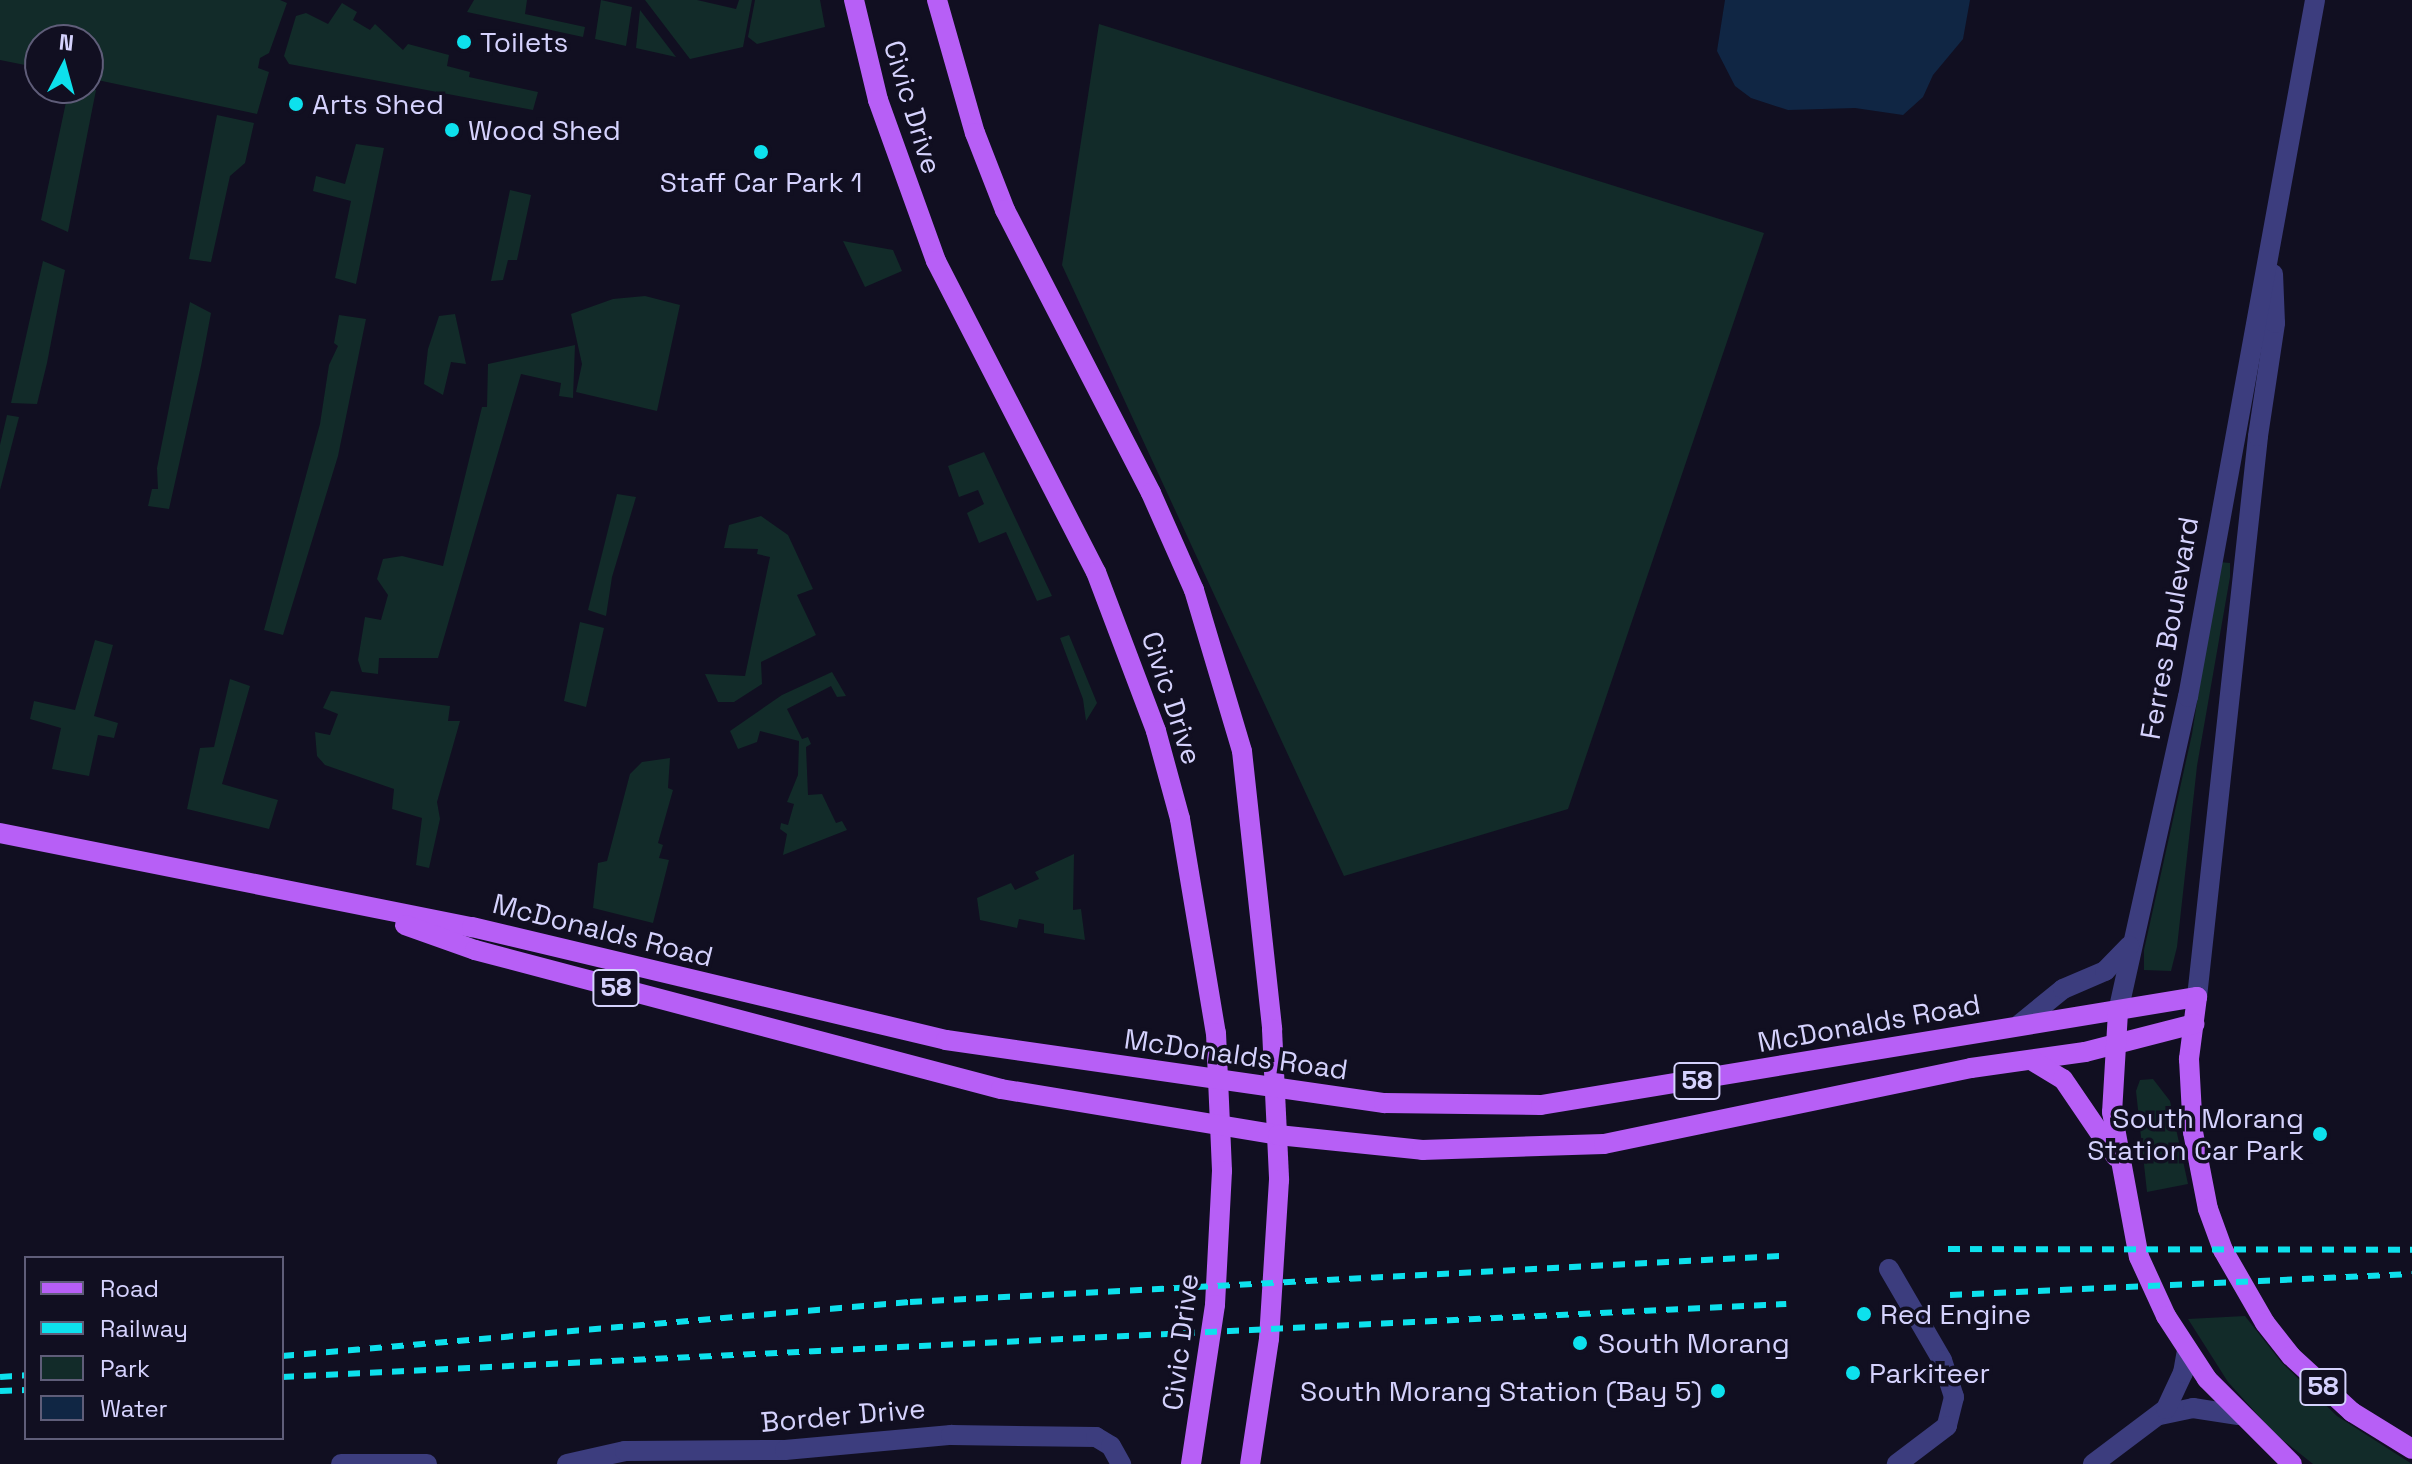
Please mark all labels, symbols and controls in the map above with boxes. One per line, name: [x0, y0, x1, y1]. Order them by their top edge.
north arrow: [24, 24, 104, 104]
place label: Toilets: [480, 25, 568, 59]
text: N: [58, 27, 75, 57]
marker: Toilets: [455, 33, 473, 51]
street label: Civic Drive: [877, 36, 949, 178]
place label: Arts Shed: [312, 87, 444, 121]
marker: Arts Shed: [287, 95, 305, 113]
place label: Wood Shed: [468, 113, 621, 147]
marker: Wood Shed: [443, 121, 461, 139]
marker: Staff Car Park 1: [752, 143, 770, 161]
place label: Staff Car Park 1: [660, 165, 862, 199]
street label: Ferres Boulevard: [2133, 514, 2205, 742]
street label: Civic Drive: [1135, 627, 1209, 769]
street label: McDonalds Road: [489, 886, 717, 974]
road number: 58: [592, 966, 640, 1010]
street label: McDonalds Road: [1755, 987, 1983, 1059]
street label: McDonalds Road: [1122, 1022, 1350, 1086]
road number: 58: [1673, 1059, 1721, 1103]
place label: South Morang Station Car Park: [2087, 1101, 2304, 1167]
marker: South Morang Station Car Park: [2311, 1125, 2329, 1143]
legend: [24, 1256, 284, 1440]
street label: Civic Drive: [1155, 1272, 1205, 1412]
text: Road: [100, 1273, 159, 1304]
place label: Red Engine: [1880, 1297, 2031, 1331]
marker: Red Engine: [1855, 1305, 1873, 1323]
text: Railway: [100, 1313, 188, 1344]
place label: South Morang: [1598, 1326, 1790, 1360]
marker: South Morang: [1569, 1332, 1591, 1354]
text: Park: [100, 1353, 150, 1384]
place label: Parkiteer: [1869, 1356, 1990, 1390]
marker: Parkiteer: [1844, 1364, 1862, 1382]
road number: 58: [2299, 1365, 2347, 1409]
place label: South Morang Station (Bay 5): [1300, 1374, 1702, 1408]
marker: South Morang Station (Bay 5): [1709, 1382, 1727, 1400]
street label: Border Drive: [759, 1391, 927, 1439]
text: Water: [100, 1393, 168, 1424]

